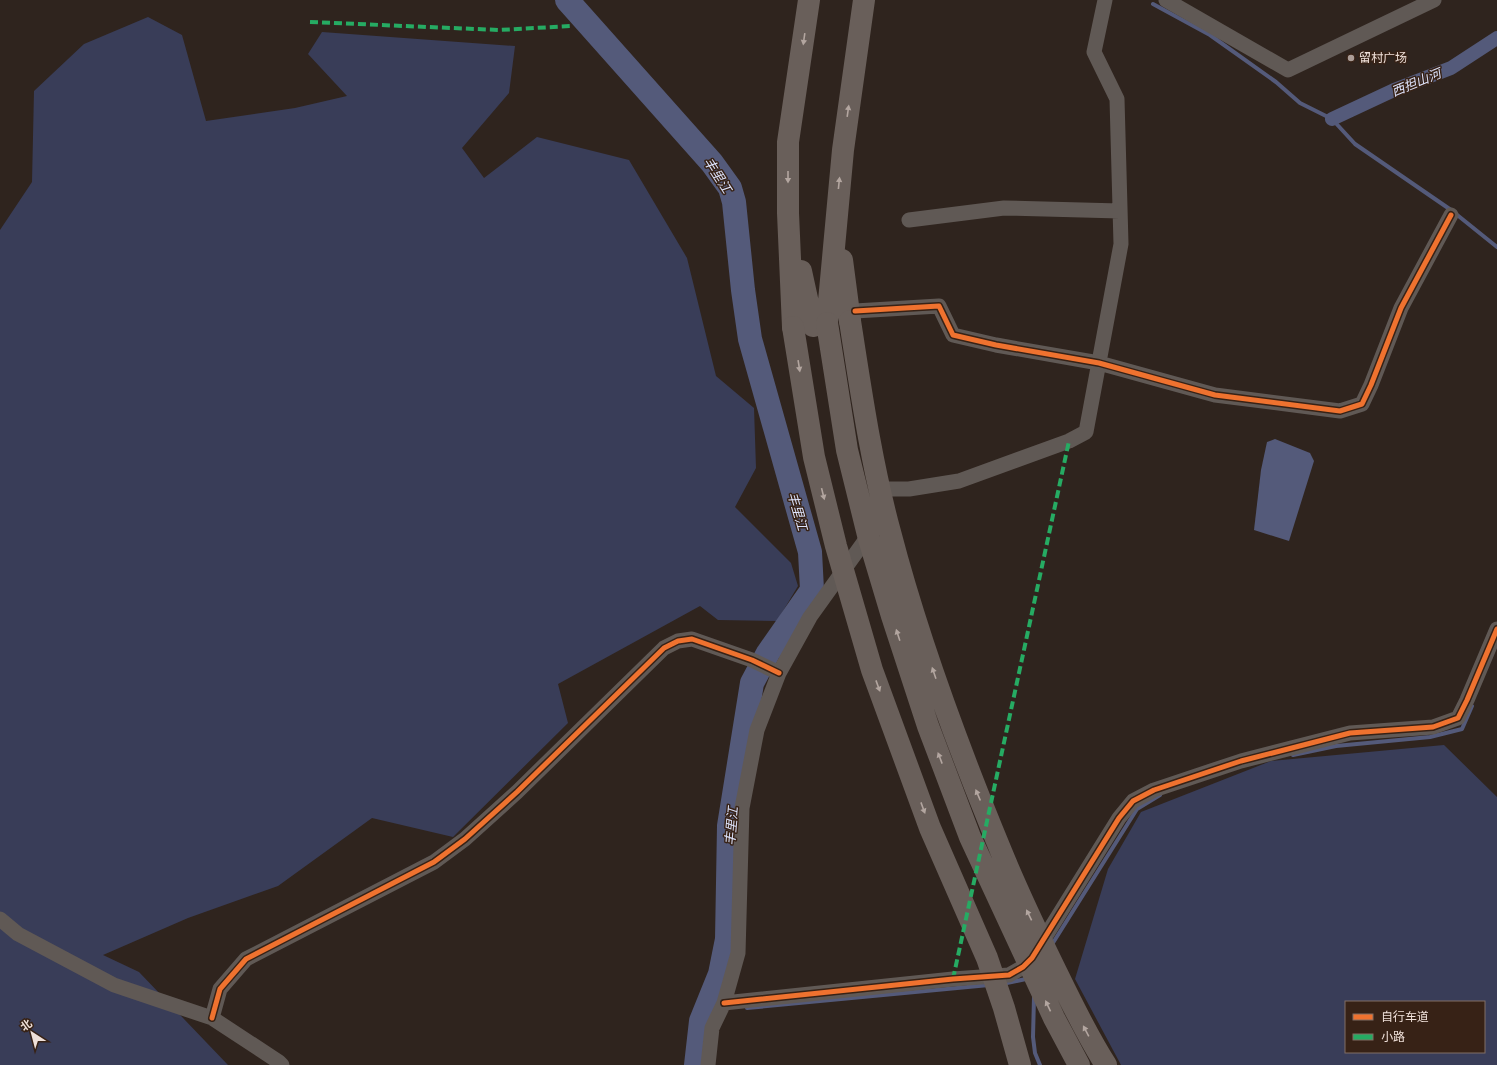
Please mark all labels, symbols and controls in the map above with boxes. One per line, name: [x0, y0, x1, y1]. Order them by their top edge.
one-way arrow: [801, 33, 807, 45]
place label: 留村广场: [1359, 50, 1407, 65]
marker: 留村广场: [1346, 53, 1356, 63]
water label: 西担山河: [1389, 64, 1446, 100]
one-way arrow: [845, 105, 851, 117]
water label: 丰里江: [700, 154, 736, 198]
one-way arrow: [785, 171, 791, 184]
one-way arrow: [836, 177, 843, 189]
one-way arrow: [797, 360, 803, 372]
one-way arrow: [820, 487, 826, 500]
water label: 丰里江: [784, 490, 812, 534]
one-way arrow: [895, 629, 901, 641]
one-way arrow: [930, 666, 936, 678]
one-way arrow: [875, 680, 881, 692]
one-way arrow: [937, 752, 943, 764]
one-way arrow: [974, 789, 980, 801]
one-way arrow: [920, 802, 926, 814]
water label: 丰里江: [721, 804, 742, 846]
one-way arrow: [1026, 909, 1032, 920]
one-way arrow: [1045, 1000, 1051, 1011]
legend: [1345, 1001, 1485, 1053]
text: 自行车道: [1381, 1009, 1429, 1024]
north arrow: [12, 1013, 52, 1053]
text: 北: [18, 1016, 35, 1034]
one-way arrow: [1083, 1025, 1090, 1037]
text: 小路: [1381, 1029, 1405, 1044]

